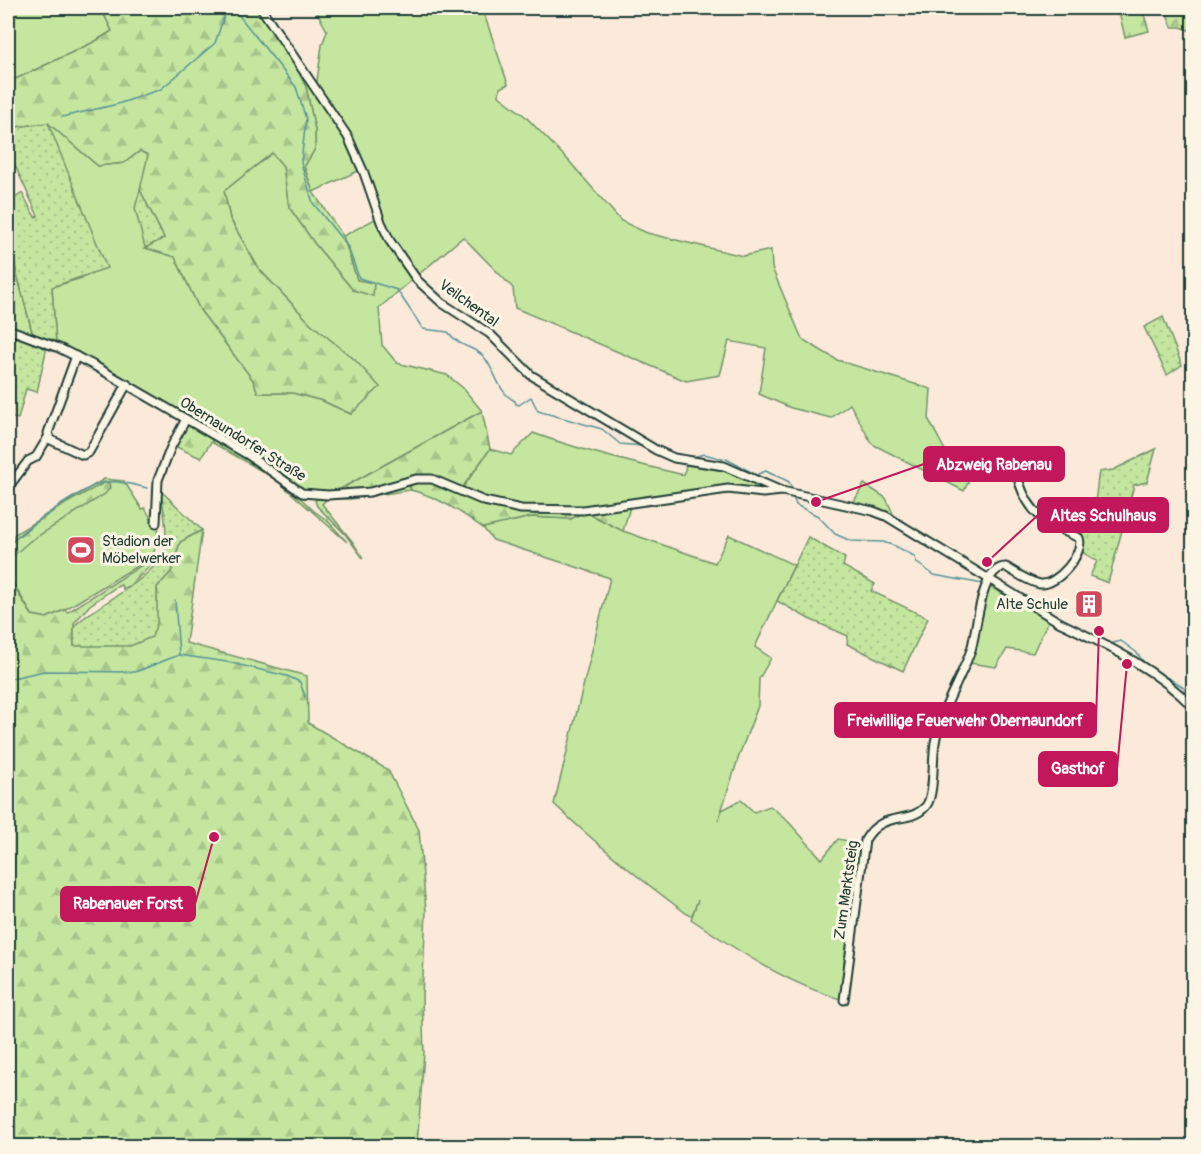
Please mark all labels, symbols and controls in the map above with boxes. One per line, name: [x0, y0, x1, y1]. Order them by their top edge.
street label: Veilchental: [435, 275, 502, 331]
street label: Obernaundorfer Straße: [176, 393, 310, 486]
callout: Abzweig Rabenau: [924, 447, 1064, 481]
text: Abzweig Rabenau: [936, 455, 1052, 475]
callout: Altes Schulhaus: [1038, 498, 1168, 532]
text: Altes Schulhaus: [1050, 506, 1157, 526]
place label: Stadion der Möbelwerker: [102, 532, 182, 568]
sports icon: Stadion der Möbelwerker: [65, 534, 97, 566]
building icon: Alte Schule: [1073, 588, 1105, 620]
place label: Alte Schule: [996, 595, 1069, 614]
callout: Freiwillige Feuerwehr Obernaundorf: [835, 703, 1096, 737]
text: Freiwillige Feuerwehr Obernaundorf: [847, 711, 1084, 731]
callout: Gasthof: [1039, 752, 1117, 786]
text: Gasthof: [1051, 759, 1106, 779]
street label: Zum Marktsteig: [830, 839, 863, 941]
callout: Rabenauer Forst: [61, 887, 195, 921]
text: Rabenauer Forst: [73, 894, 184, 914]

